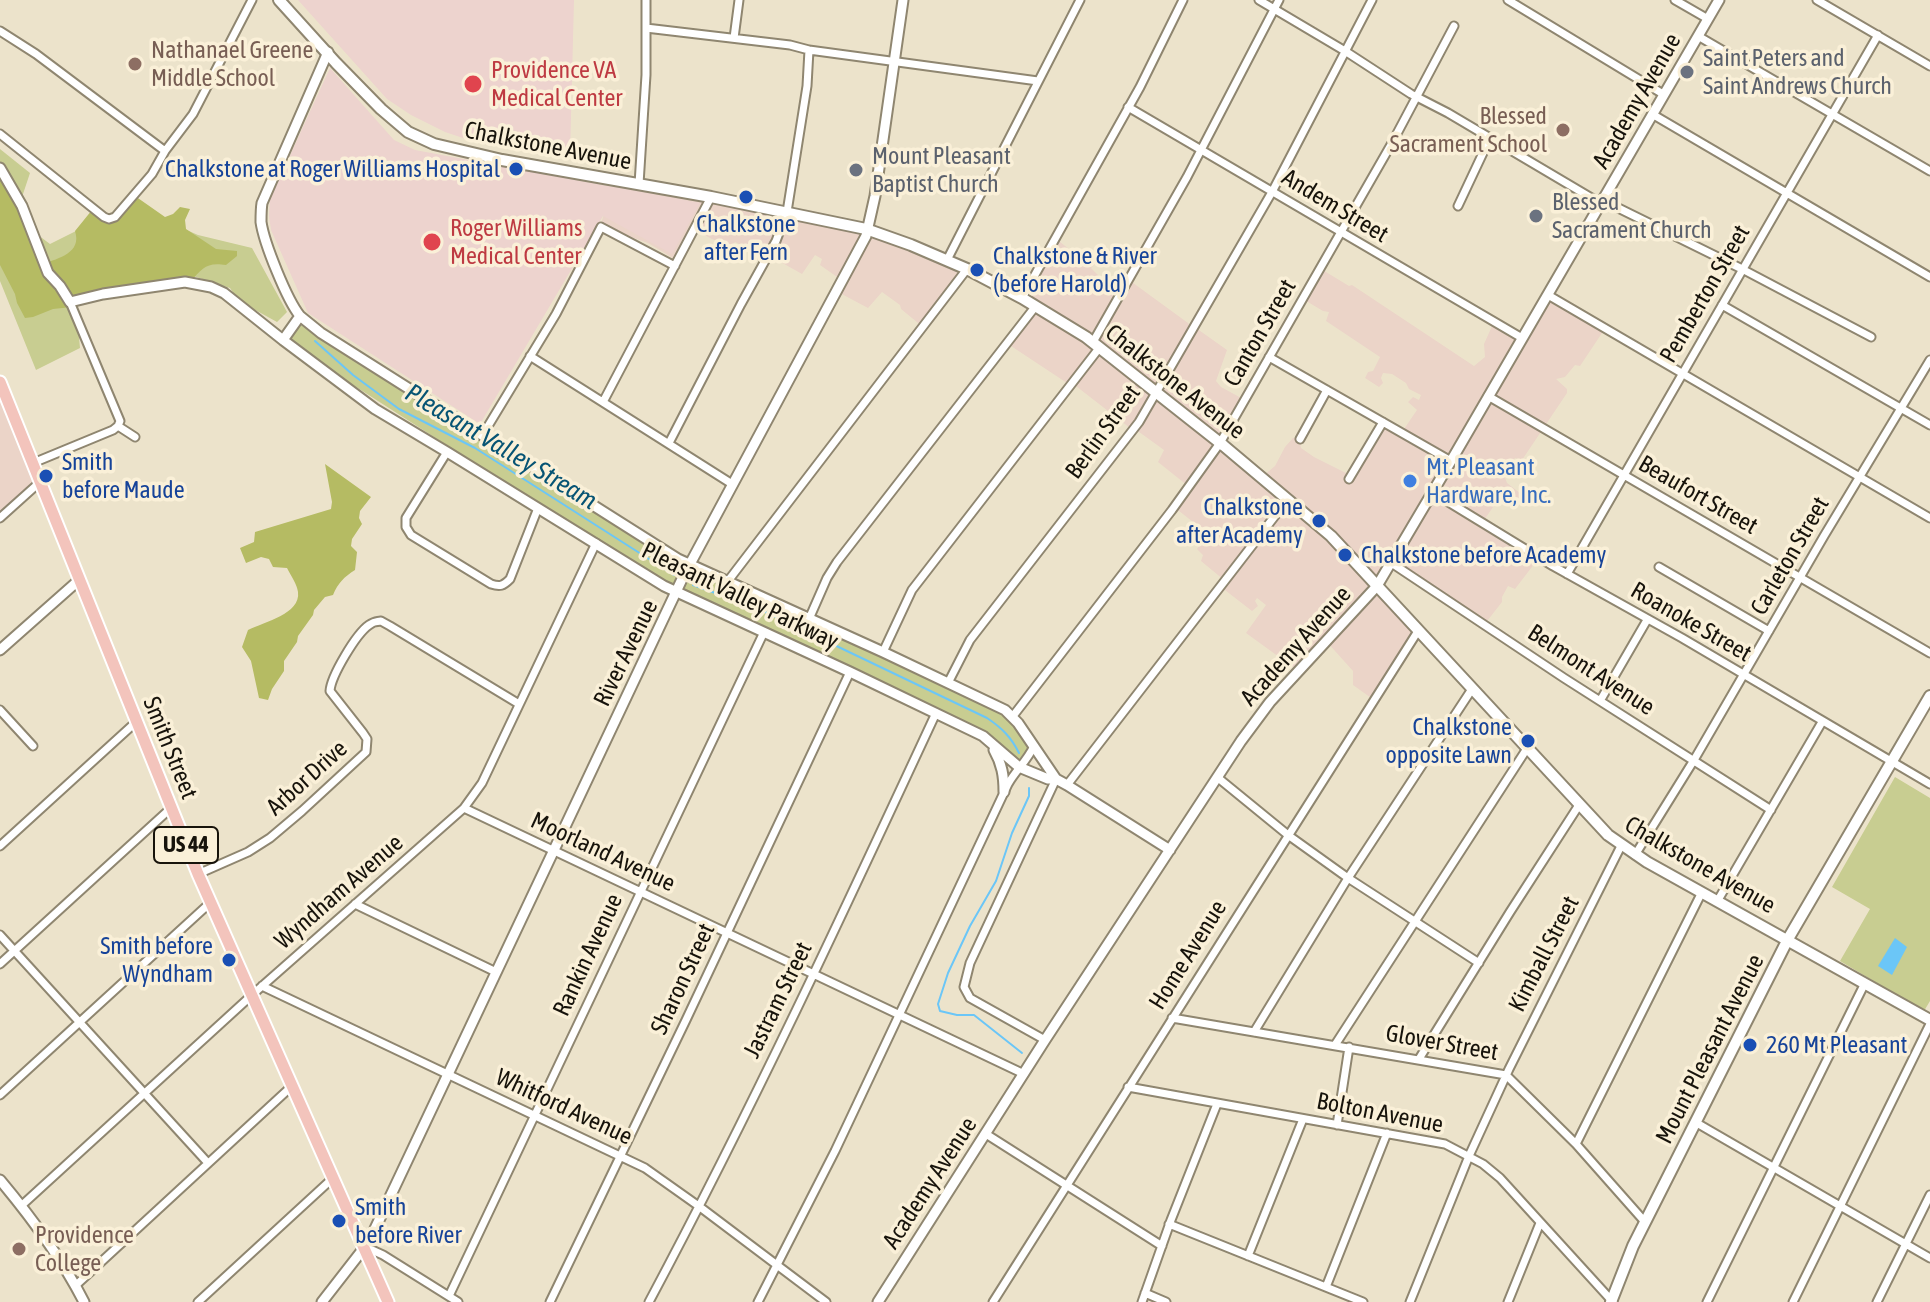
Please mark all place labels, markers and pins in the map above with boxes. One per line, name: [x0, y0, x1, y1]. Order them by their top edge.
place label: Nathanael Greene Middle School: [151, 36, 313, 92]
place label: Saint Peters and Saint Andrews Church: [1703, 44, 1892, 100]
marker: Nathanael Greene Middle School: [126, 55, 144, 73]
place label: Providence VA Medical Center: [491, 56, 622, 112]
marker: Saint Peters and Saint Andrews Church: [1678, 63, 1696, 81]
marker: Providence VA Medical Center: [462, 73, 484, 95]
place label: Blessed Sacrament School: [1390, 102, 1547, 158]
marker: Blessed Sacrament School: [1554, 121, 1572, 139]
place label: Mount Pleasant Baptist Church: [872, 142, 1011, 198]
place label: Chalkstone at Roger Williams Hospital: [165, 155, 500, 183]
marker: Chalkstone at Roger Williams Hospital: [507, 160, 525, 178]
marker: Mount Pleasant Baptist Church: [847, 161, 865, 179]
marker: Chalkstone after Fern: [737, 188, 755, 206]
place label: Blessed Sacrament Church: [1552, 188, 1712, 244]
marker: Blessed Sacrament Church: [1527, 207, 1545, 225]
place label: Chalkstone after Fern: [696, 210, 796, 266]
place label: Roger Williams Medical Center: [450, 214, 582, 270]
marker: Roger Williams Medical Center: [421, 231, 443, 253]
place label: Chalkstone & River (before Harold): [993, 242, 1157, 298]
marker: Chalkstone & River (before Harold): [968, 261, 986, 279]
place label: Smith before Maude: [62, 448, 185, 504]
place label: Mt. Pleasant Hardware, Inc.: [1426, 453, 1551, 509]
marker: Smith before Maude: [37, 467, 55, 485]
marker: Mt. Pleasant Hardware, Inc.: [1401, 472, 1419, 490]
place label: Chalkstone after Academy: [1176, 493, 1303, 549]
marker: Chalkstone after Academy: [1310, 512, 1328, 530]
place label: Chalkstone before Academy: [1361, 541, 1606, 569]
marker: Chalkstone before Academy: [1336, 546, 1354, 564]
place label: Chalkstone opposite Lawn: [1385, 713, 1512, 769]
marker: Chalkstone opposite Lawn: [1519, 732, 1537, 750]
place label: Smith before Wyndham: [100, 932, 213, 988]
marker: Smith before Wyndham: [220, 951, 238, 969]
place label: 260 Mt Pleasant: [1766, 1031, 1908, 1059]
marker: 260 Mt Pleasant: [1741, 1036, 1759, 1054]
place label: Smith before River: [355, 1193, 462, 1249]
marker: Smith before River: [330, 1212, 348, 1230]
place label: Providence College: [35, 1221, 134, 1277]
marker: Providence College: [10, 1240, 28, 1258]

